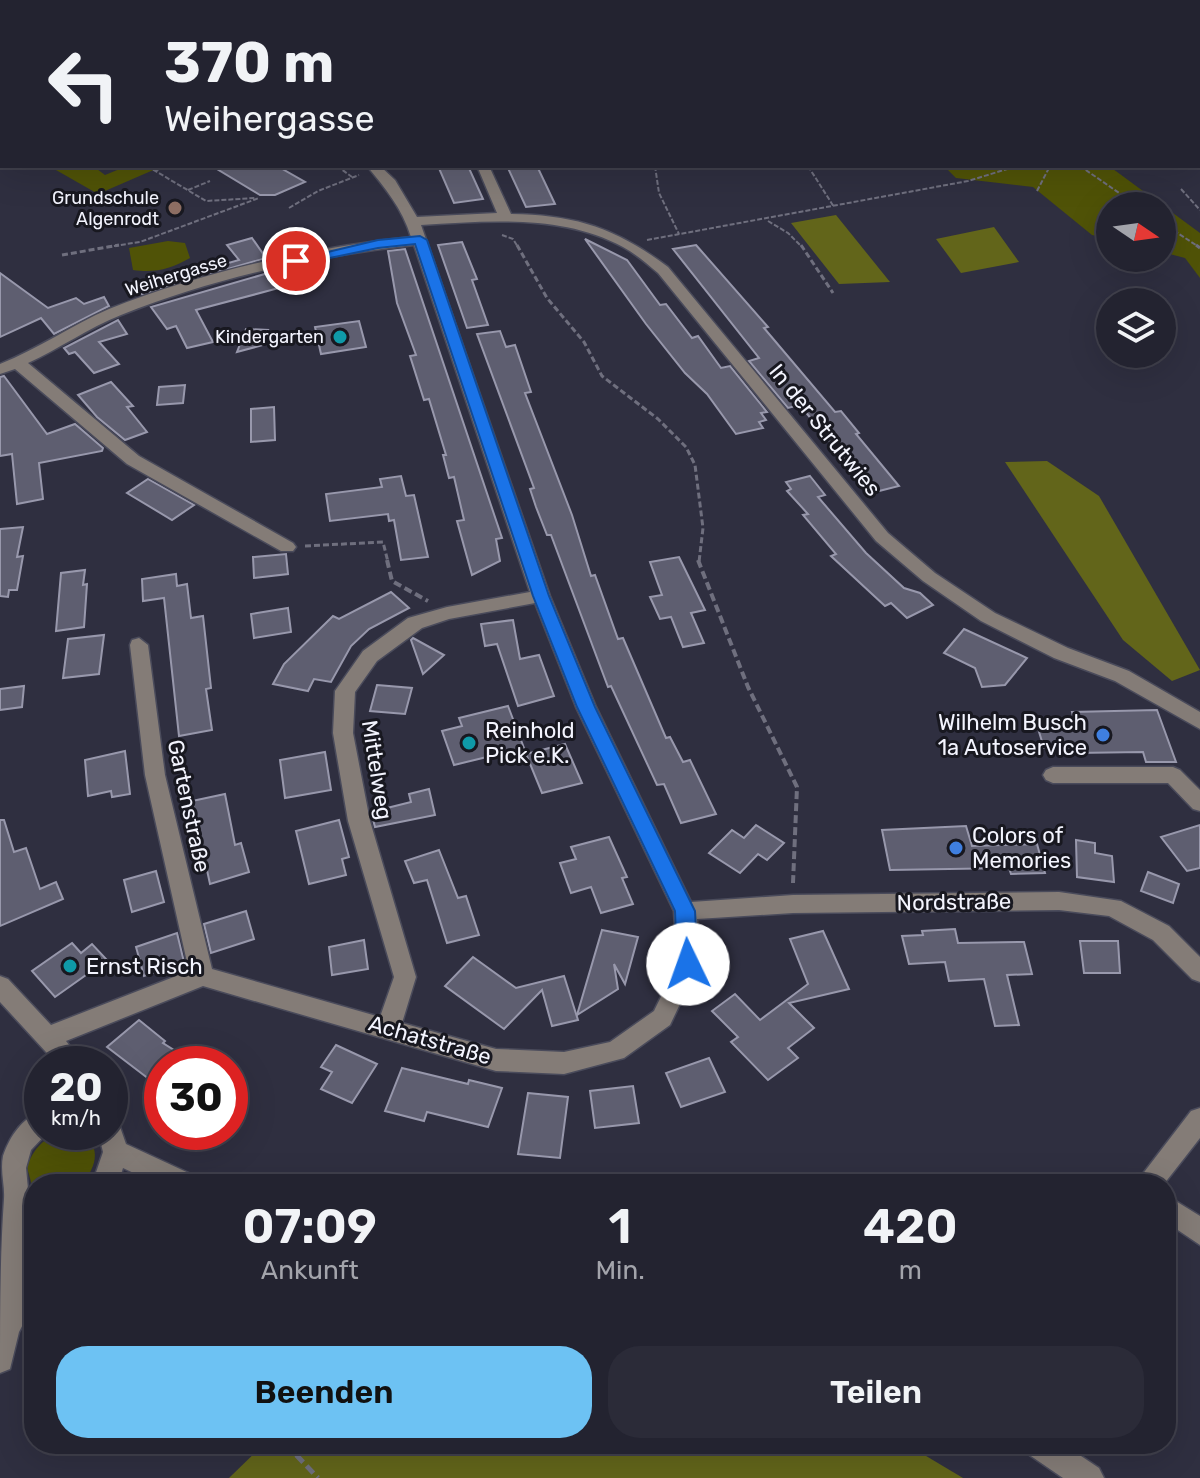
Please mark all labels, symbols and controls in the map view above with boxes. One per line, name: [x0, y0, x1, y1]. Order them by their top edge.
text: 370 m: [164, 30, 334, 96]
icon: left: [32, 32, 136, 136]
text: Weihergasse: [164, 97, 375, 140]
place label: Grundschule Algenrodt: [52, 187, 159, 230]
north arrow: [1096, 192, 1176, 272]
map controls: [1096, 192, 1176, 368]
marker: Grundschule Algenrodt: [166, 199, 184, 217]
pin: [262, 227, 330, 295]
icon: arrive: [274, 239, 318, 283]
street label: Weihergasse: [122, 249, 230, 301]
button: layers: [1096, 288, 1176, 368]
place label: Kindergarten: [215, 326, 324, 348]
marker: Kindergarten: [331, 328, 349, 346]
street label: In der Strutwies: [763, 358, 887, 502]
place label: Wilhelm Busch 1a Autoservice: [938, 709, 1087, 761]
place label: Reinhold Pick e.K.: [485, 717, 575, 769]
street label: Mittelweg: [356, 718, 398, 822]
marker: Wilhelm Busch 1a Autoservice: [1094, 726, 1112, 744]
marker: Reinhold Pick e.K.: [460, 734, 478, 752]
street label: Gartenstraße: [162, 737, 216, 875]
place label: Colors of Memories: [972, 822, 1071, 874]
marker: Colors of Memories: [947, 839, 965, 857]
street label: Nordstraße: [896, 888, 1012, 916]
position arrow: [646, 922, 730, 1006]
place label: Ernst Risch: [86, 953, 203, 980]
marker: Ernst Risch: [61, 957, 79, 975]
street label: Achatstraße: [366, 1010, 494, 1070]
speed limit sign: 30: [144, 1046, 248, 1150]
text: 20: [49, 1064, 103, 1111]
text: km/h: [51, 1106, 101, 1130]
text: 07:09: [242, 1198, 377, 1255]
text: 1: [609, 1198, 632, 1255]
text: 420: [863, 1198, 958, 1255]
text: Ankunft: [261, 1255, 359, 1286]
text: Min.: [595, 1255, 645, 1286]
text: m: [899, 1255, 922, 1286]
button: Beenden: [56, 1346, 592, 1438]
button: Teilen: [608, 1346, 1144, 1438]

